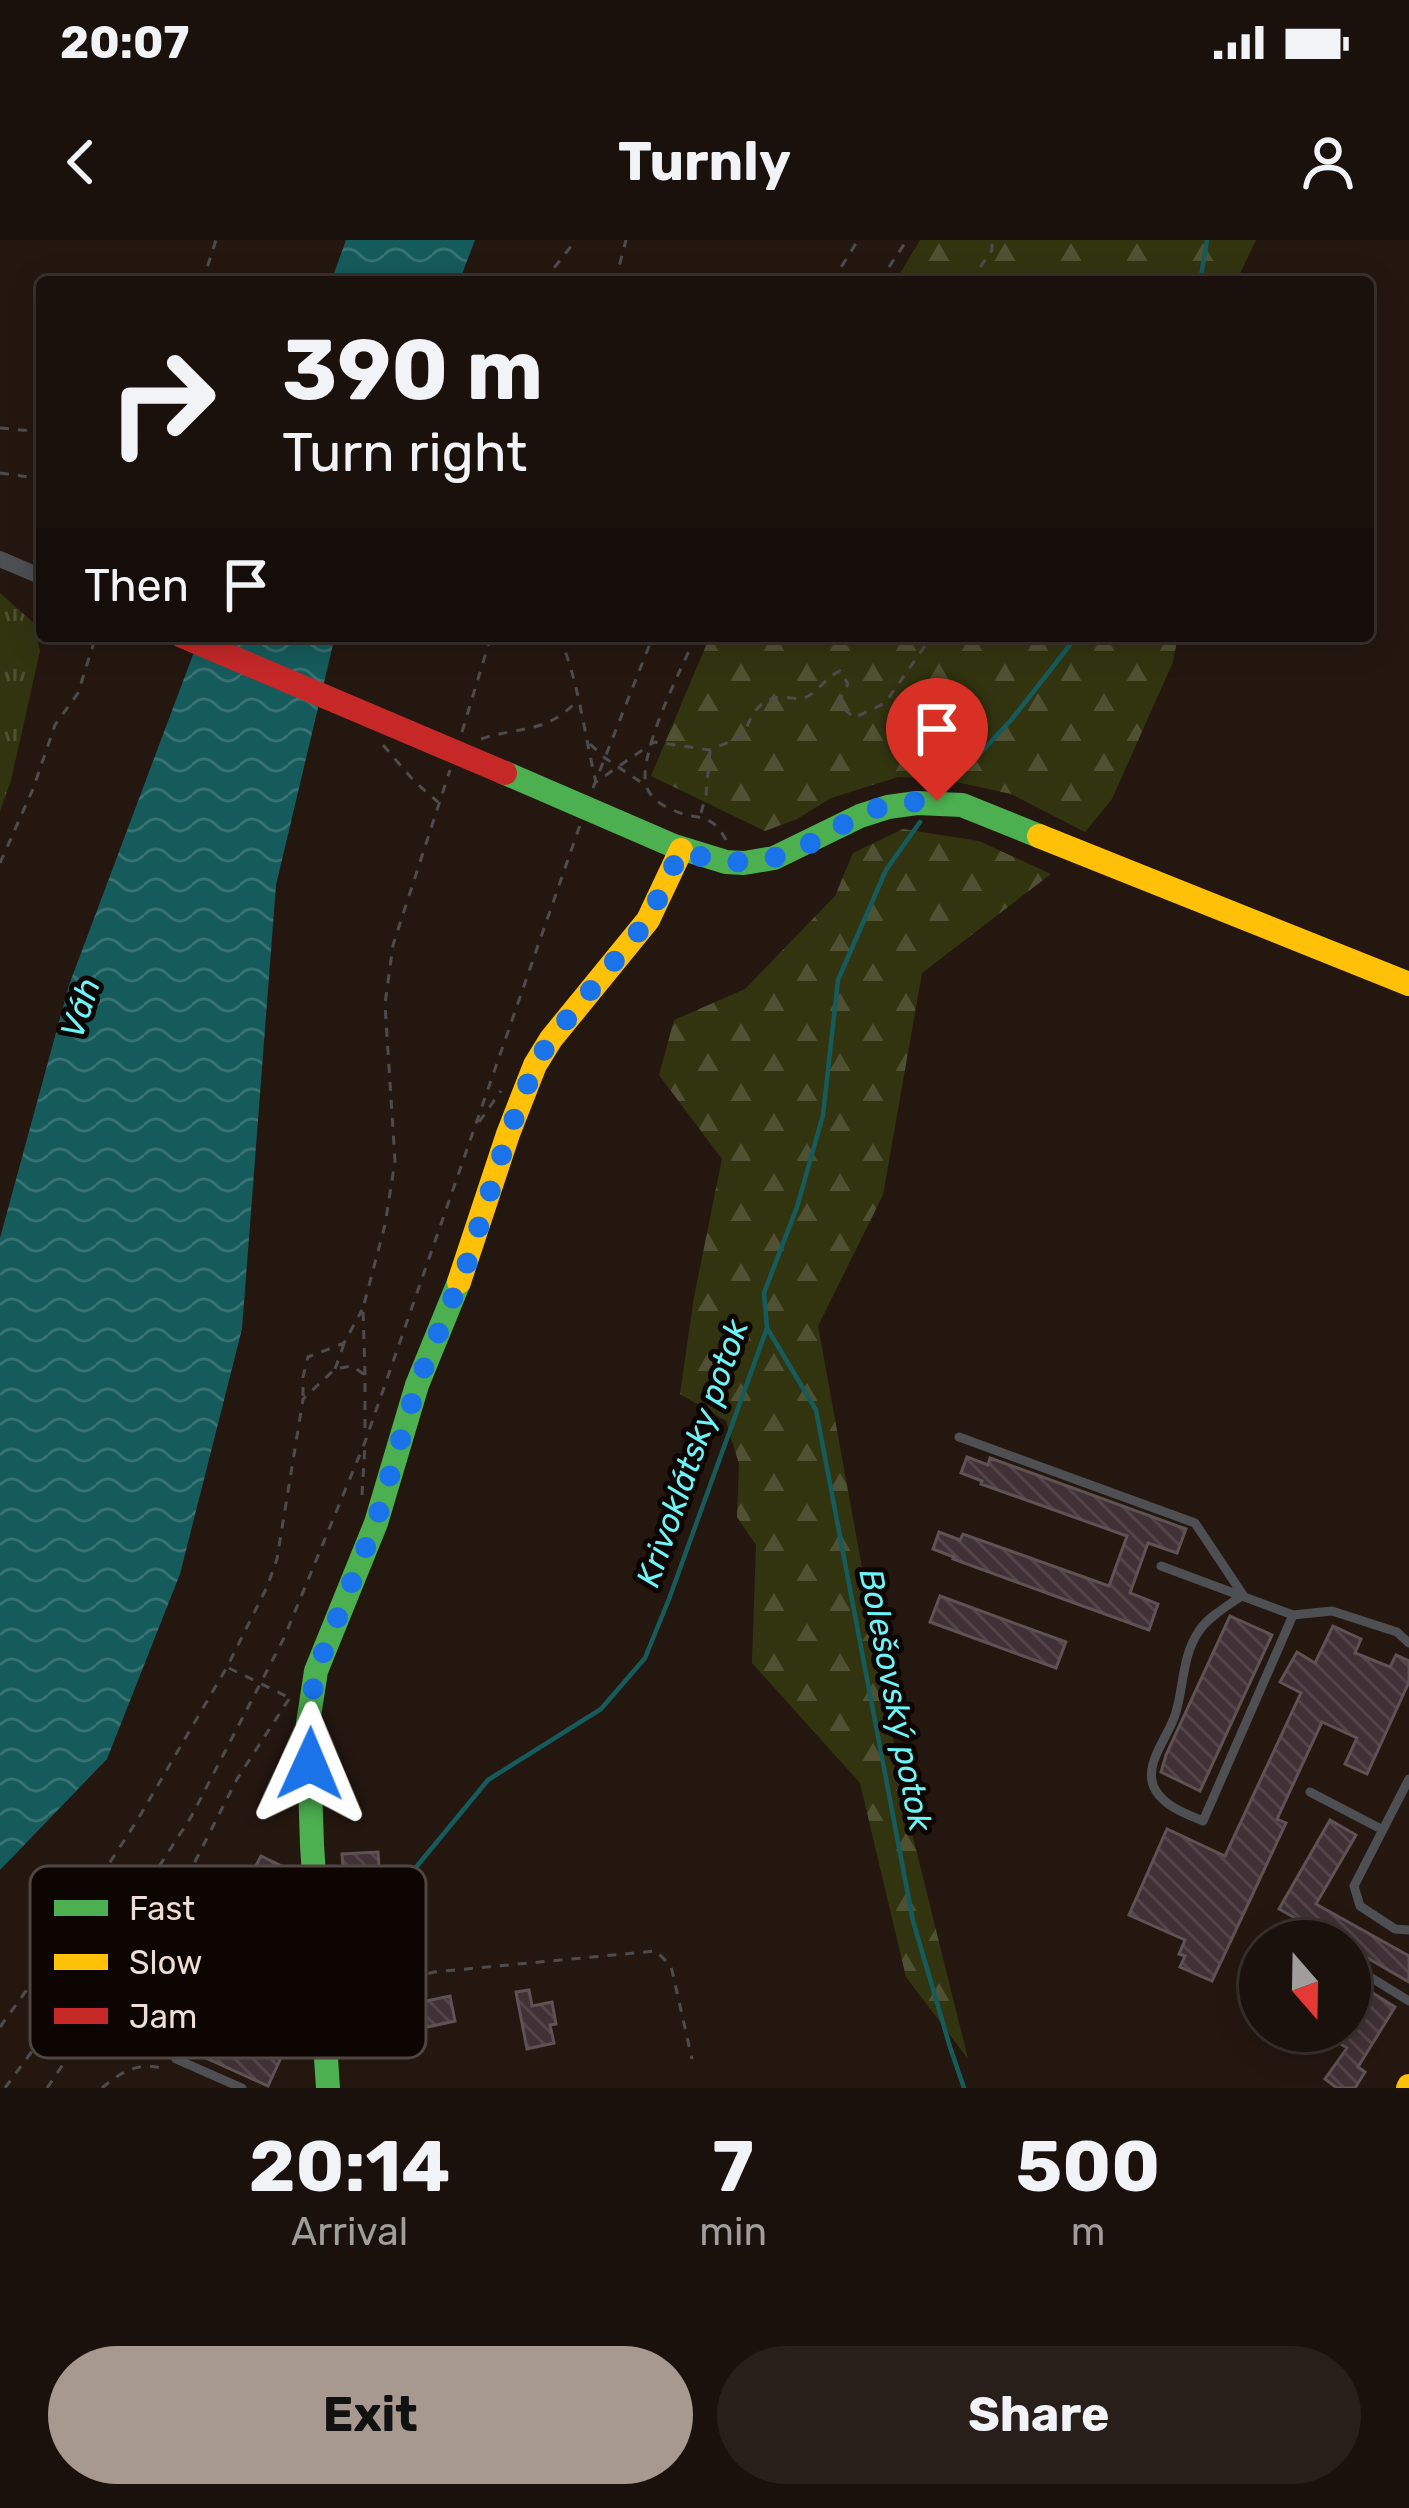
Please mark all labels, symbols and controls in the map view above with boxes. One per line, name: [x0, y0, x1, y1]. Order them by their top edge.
text: 20:07: [60, 16, 189, 69]
icon: back: [48, 129, 114, 195]
icon: person: [1295, 129, 1361, 195]
text: Turnly: [618, 130, 791, 194]
text: 390 m: [282, 320, 543, 420]
icon: right: [84, 324, 240, 480]
text: Turn right: [282, 421, 527, 485]
icon: arrive: [213, 552, 279, 618]
text: Then: [84, 559, 189, 612]
pin: [886, 678, 988, 801]
icon: arrive: [904, 696, 970, 762]
water label: Váh: [52, 973, 108, 1043]
water label: Krivoklátsky potok: [628, 1313, 756, 1592]
water label: Bolešovský potok: [851, 1565, 941, 1836]
position arrow: [247, 1701, 373, 1827]
legend: [30, 1866, 426, 2058]
text: Fast: [129, 1889, 195, 1928]
north arrow: [1239, 1920, 1371, 2052]
map controls: [1239, 1920, 1371, 2052]
text: Slow: [129, 1943, 203, 1982]
text: Jam: [129, 1997, 197, 2036]
text: 20:14: [249, 2124, 451, 2209]
text: 7: [713, 2124, 754, 2209]
text: 500: [1016, 2124, 1160, 2209]
text: Arrival: [291, 2209, 408, 2255]
text: min: [699, 2209, 767, 2255]
text: m: [1071, 2209, 1105, 2255]
button: Exit: [48, 2346, 693, 2484]
button: Share: [717, 2346, 1361, 2484]

